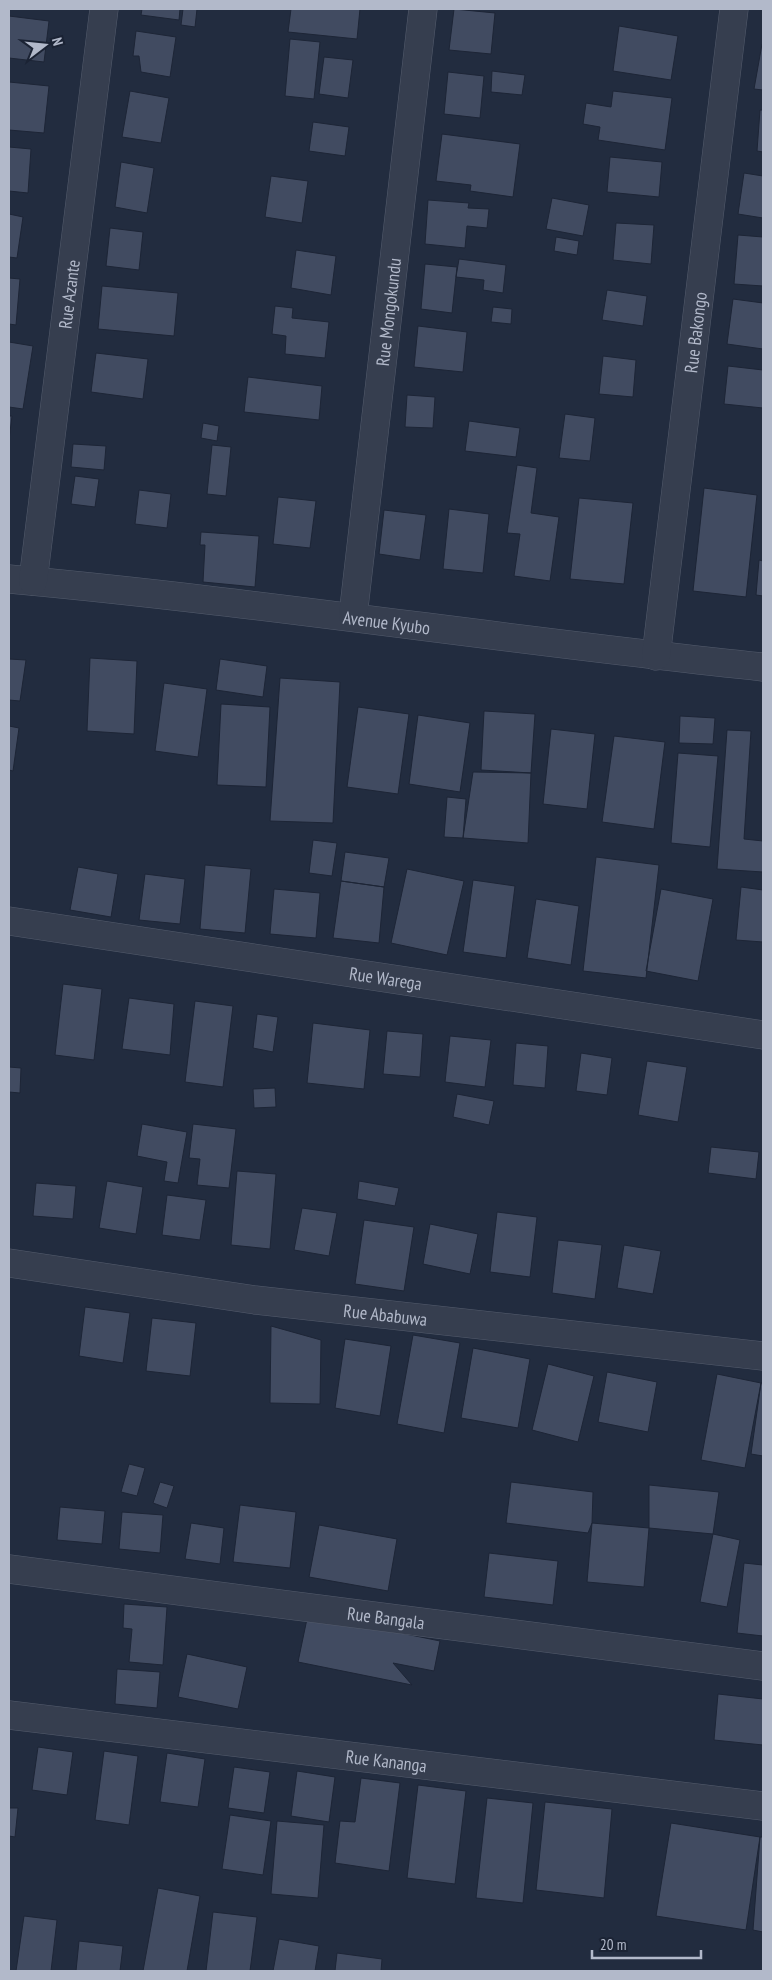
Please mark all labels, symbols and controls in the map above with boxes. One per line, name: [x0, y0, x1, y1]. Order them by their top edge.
north arrow: [20, 20, 70, 70]
text: N: [48, 35, 67, 48]
street label: Rue Mongokundu: [370, 257, 406, 367]
street label: Rue Azante: [53, 258, 84, 330]
street label: Rue Bakongo: [679, 290, 711, 374]
street label: Avenue Kyubo: [342, 605, 432, 639]
street label: Rue Warega: [348, 961, 424, 995]
street label: Rue Ababuwa: [342, 1298, 429, 1330]
street label: Rue Bangala: [346, 1601, 426, 1634]
street label: Rue Kananga: [344, 1744, 428, 1777]
scale bar: [592, 1928, 701, 1960]
text: 20 m: [600, 1935, 626, 1954]

